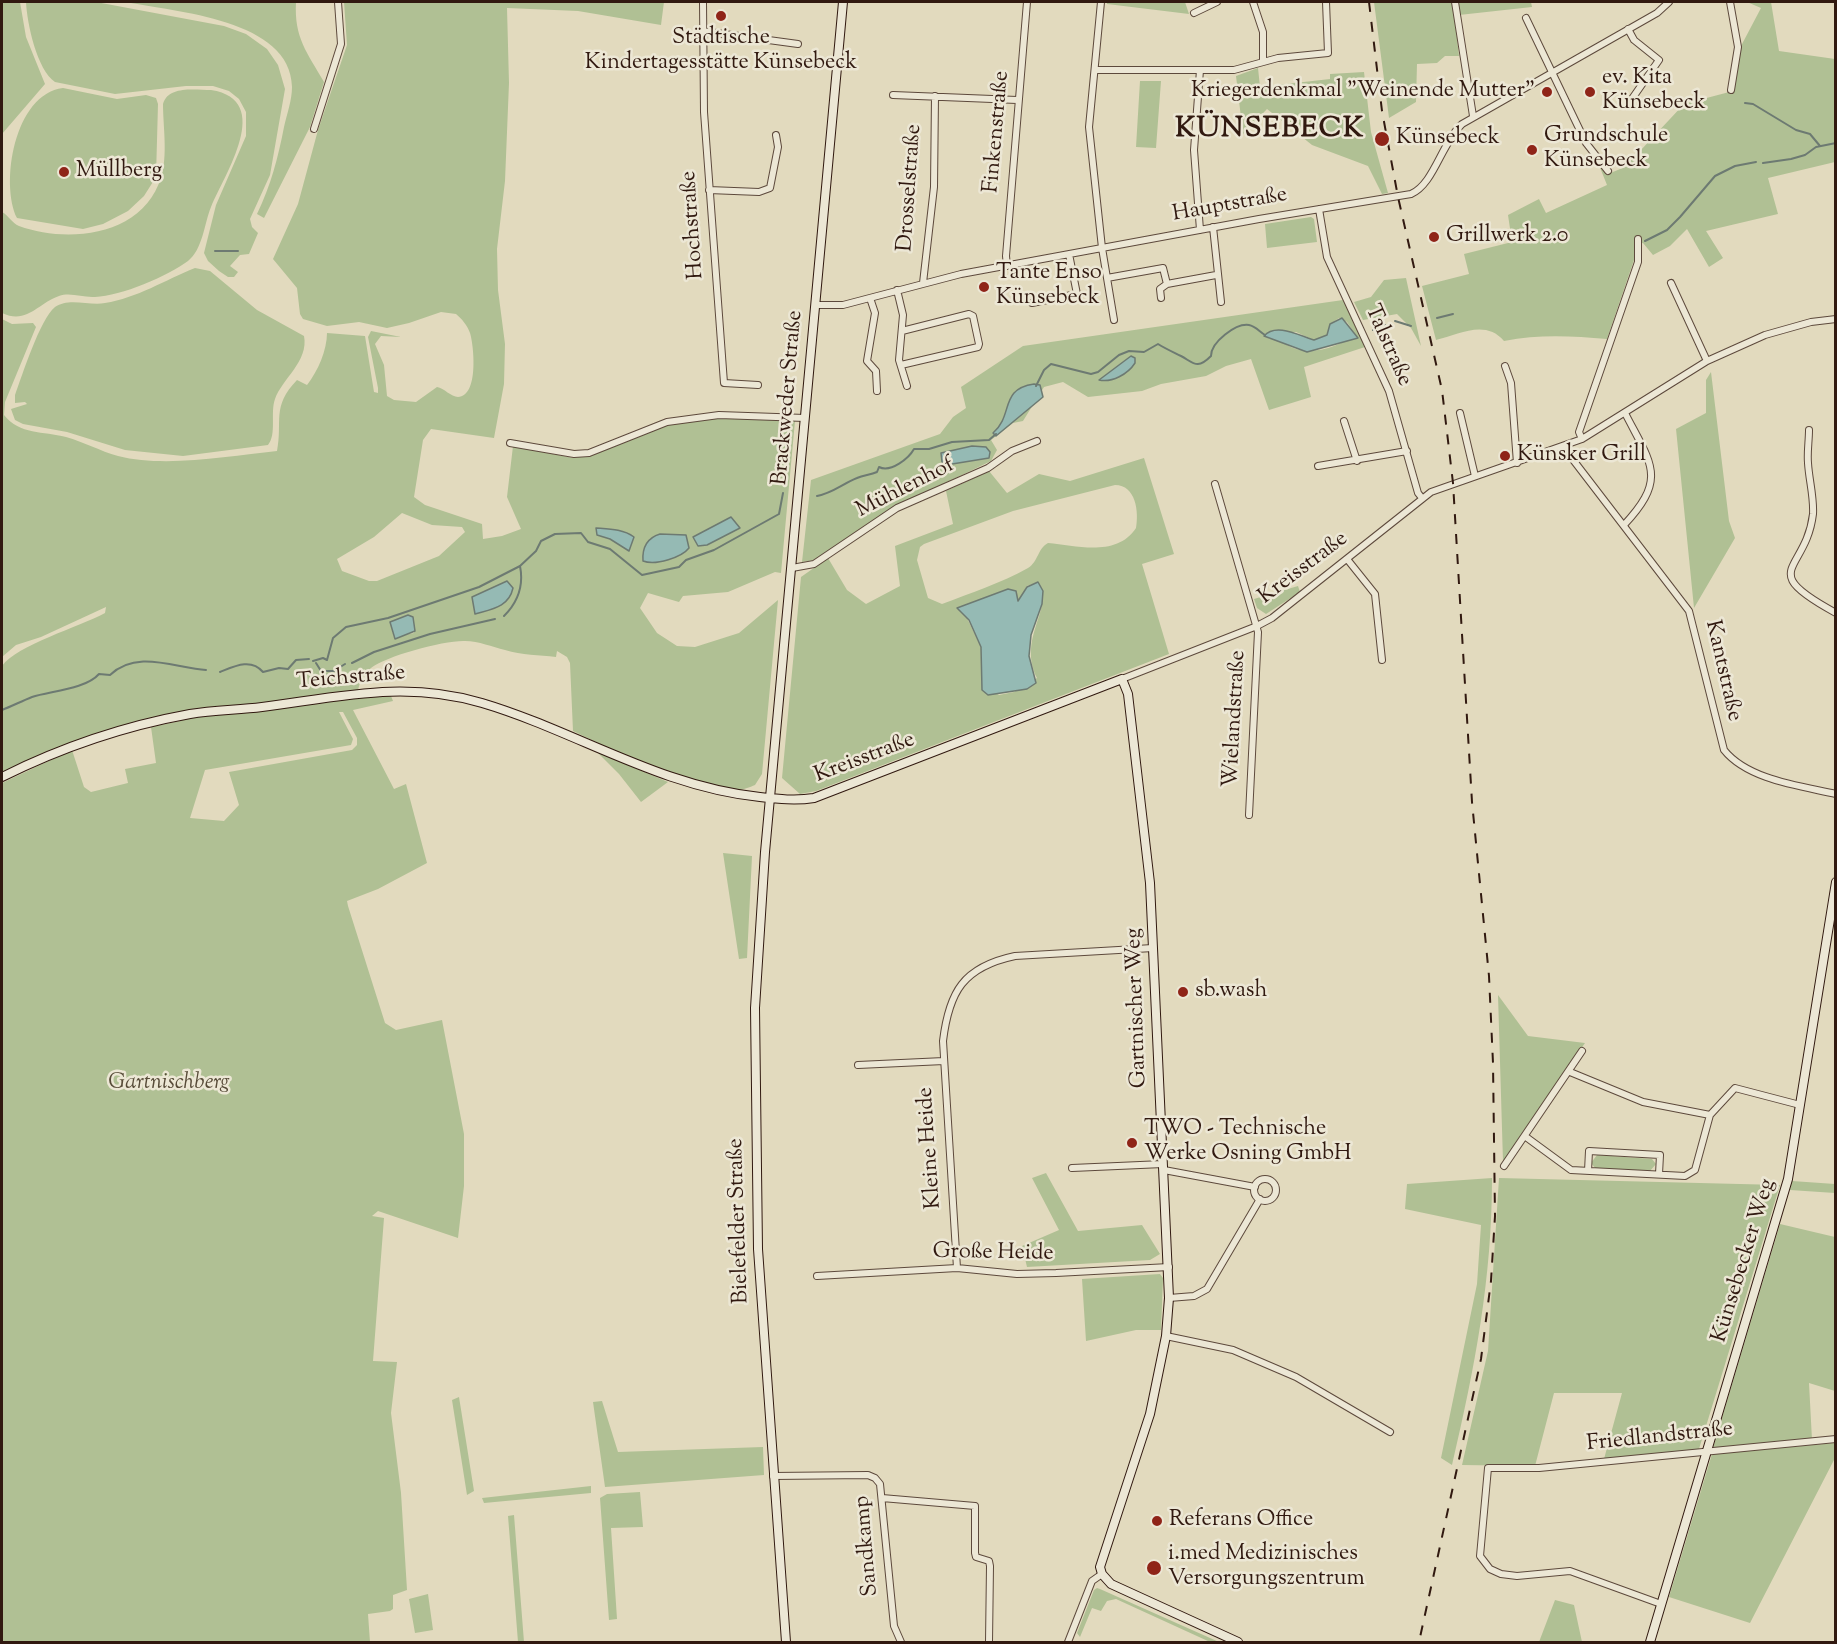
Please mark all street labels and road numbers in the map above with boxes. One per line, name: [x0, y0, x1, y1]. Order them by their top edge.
street label: Finkenstraße: [980, 70, 1016, 194]
street label: Drosselstraße: [893, 123, 929, 253]
street label: Hochstraße: [677, 170, 711, 280]
street label: Hauptstraße: [1171, 183, 1289, 229]
street label: Talstraße: [1357, 301, 1417, 391]
street label: Brackweder Straße: [768, 309, 810, 487]
street label: Mühlenhof: [852, 453, 960, 525]
street label: Kreisstraße: [1254, 527, 1354, 611]
street label: Kantstraße: [1698, 618, 1746, 724]
street label: Wielandstraße: [1219, 650, 1253, 788]
street label: Teichstraße: [296, 661, 406, 697]
street label: Kreisstraße: [811, 728, 919, 790]
street label: Gartnischer Weg: [1122, 927, 1154, 1089]
street label: Kleine Heide: [914, 1086, 948, 1210]
street label: Bielefelder Straße: [724, 1138, 756, 1304]
street label: Künsebecker Weg: [1708, 1176, 1782, 1346]
street label: Große Heide: [932, 1240, 1054, 1268]
street label: Friedlandstraße: [1586, 1417, 1734, 1459]
street label: Sandkamp: [850, 1495, 886, 1597]

